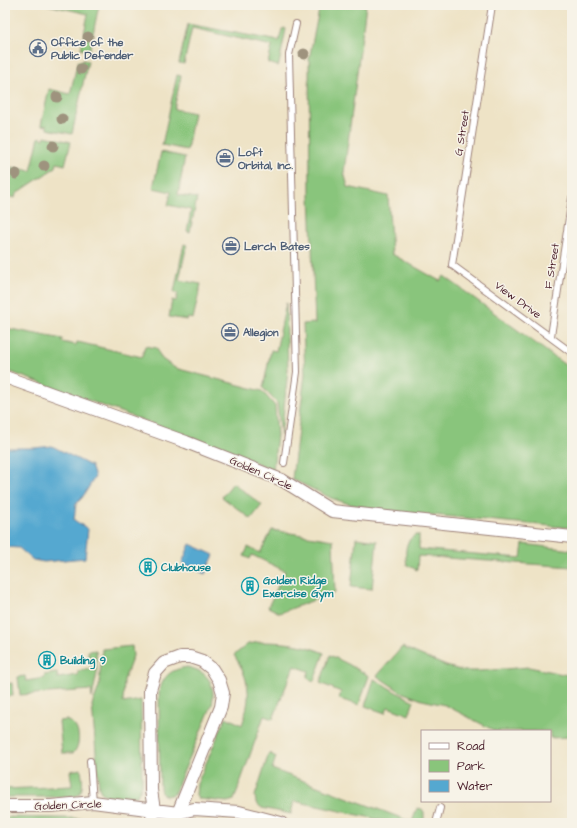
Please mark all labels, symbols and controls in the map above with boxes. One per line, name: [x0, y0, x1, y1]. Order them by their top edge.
place label: Office of the Public Defender: [51, 35, 134, 63]
public building icon: Office of the Public Defender: [28, 38, 48, 58]
street label: G Street: [451, 109, 473, 157]
place label: Loft Orbital, Inc.: [238, 145, 294, 173]
office icon: Loft Orbital, Inc.: [215, 148, 235, 168]
office icon: Lerch Bates: [221, 236, 241, 256]
place label: Lerch Bates: [244, 239, 310, 254]
street label: F Street: [541, 242, 563, 290]
street label: View Drive: [492, 278, 544, 322]
office icon: Allegion: [220, 322, 240, 342]
place label: Allegion: [243, 325, 279, 342]
street label: Golden Circle: [227, 452, 295, 494]
building icon: Clubhouse: [138, 557, 158, 577]
place label: Clubhouse: [161, 560, 211, 575]
place label: Golden Ridge Exercise Gym: [263, 573, 334, 603]
building icon: Golden Ridge Exercise Gym: [240, 576, 260, 596]
building icon: Building 9: [37, 650, 57, 670]
place label: Building 9: [60, 653, 106, 670]
legend: [421, 730, 551, 802]
text: Road: [457, 738, 485, 755]
text: Park: [457, 758, 485, 775]
text: Water: [457, 778, 493, 795]
street label: Golden Circle: [34, 796, 102, 814]

